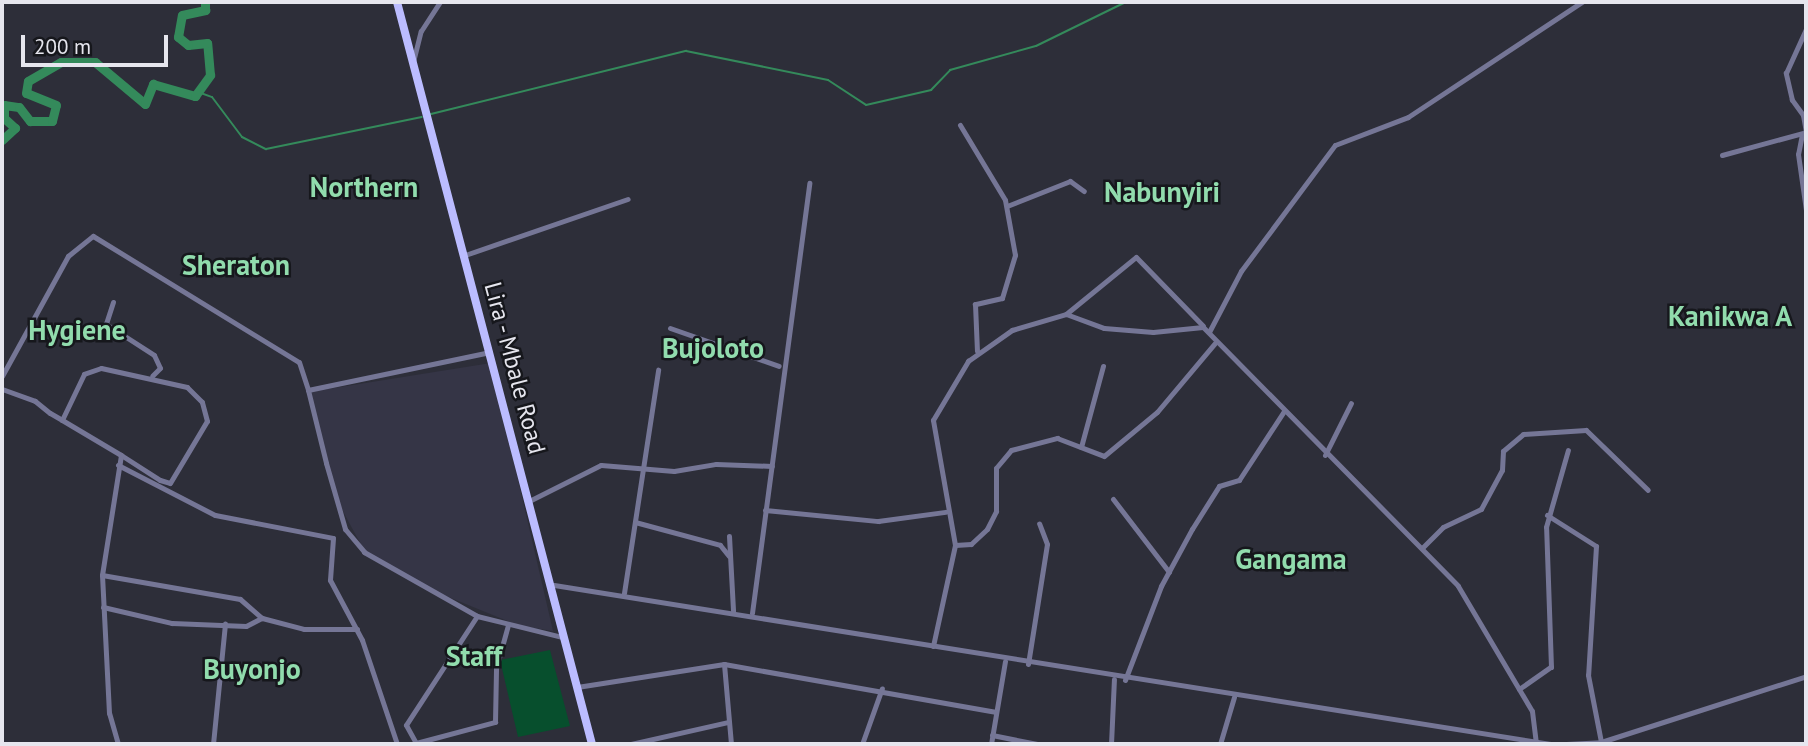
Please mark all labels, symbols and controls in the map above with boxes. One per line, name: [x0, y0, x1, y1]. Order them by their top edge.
scale bar: [24, 21, 172, 65]
text: 200 m: [34, 33, 91, 60]
district label: Northern: [310, 170, 418, 204]
district label: Nabunyiri: [1104, 175, 1220, 209]
district label: Sheraton: [182, 248, 290, 282]
street label: Lira - Mbale Road: [478, 277, 552, 459]
district label: Kanikwa A: [1667, 299, 1793, 333]
district label: Hygiene: [28, 313, 126, 347]
district label: Bujoloto: [662, 331, 764, 365]
district label: Gangama: [1235, 542, 1347, 576]
district label: Staff: [446, 639, 502, 673]
district label: Buyonjo: [203, 652, 301, 686]

